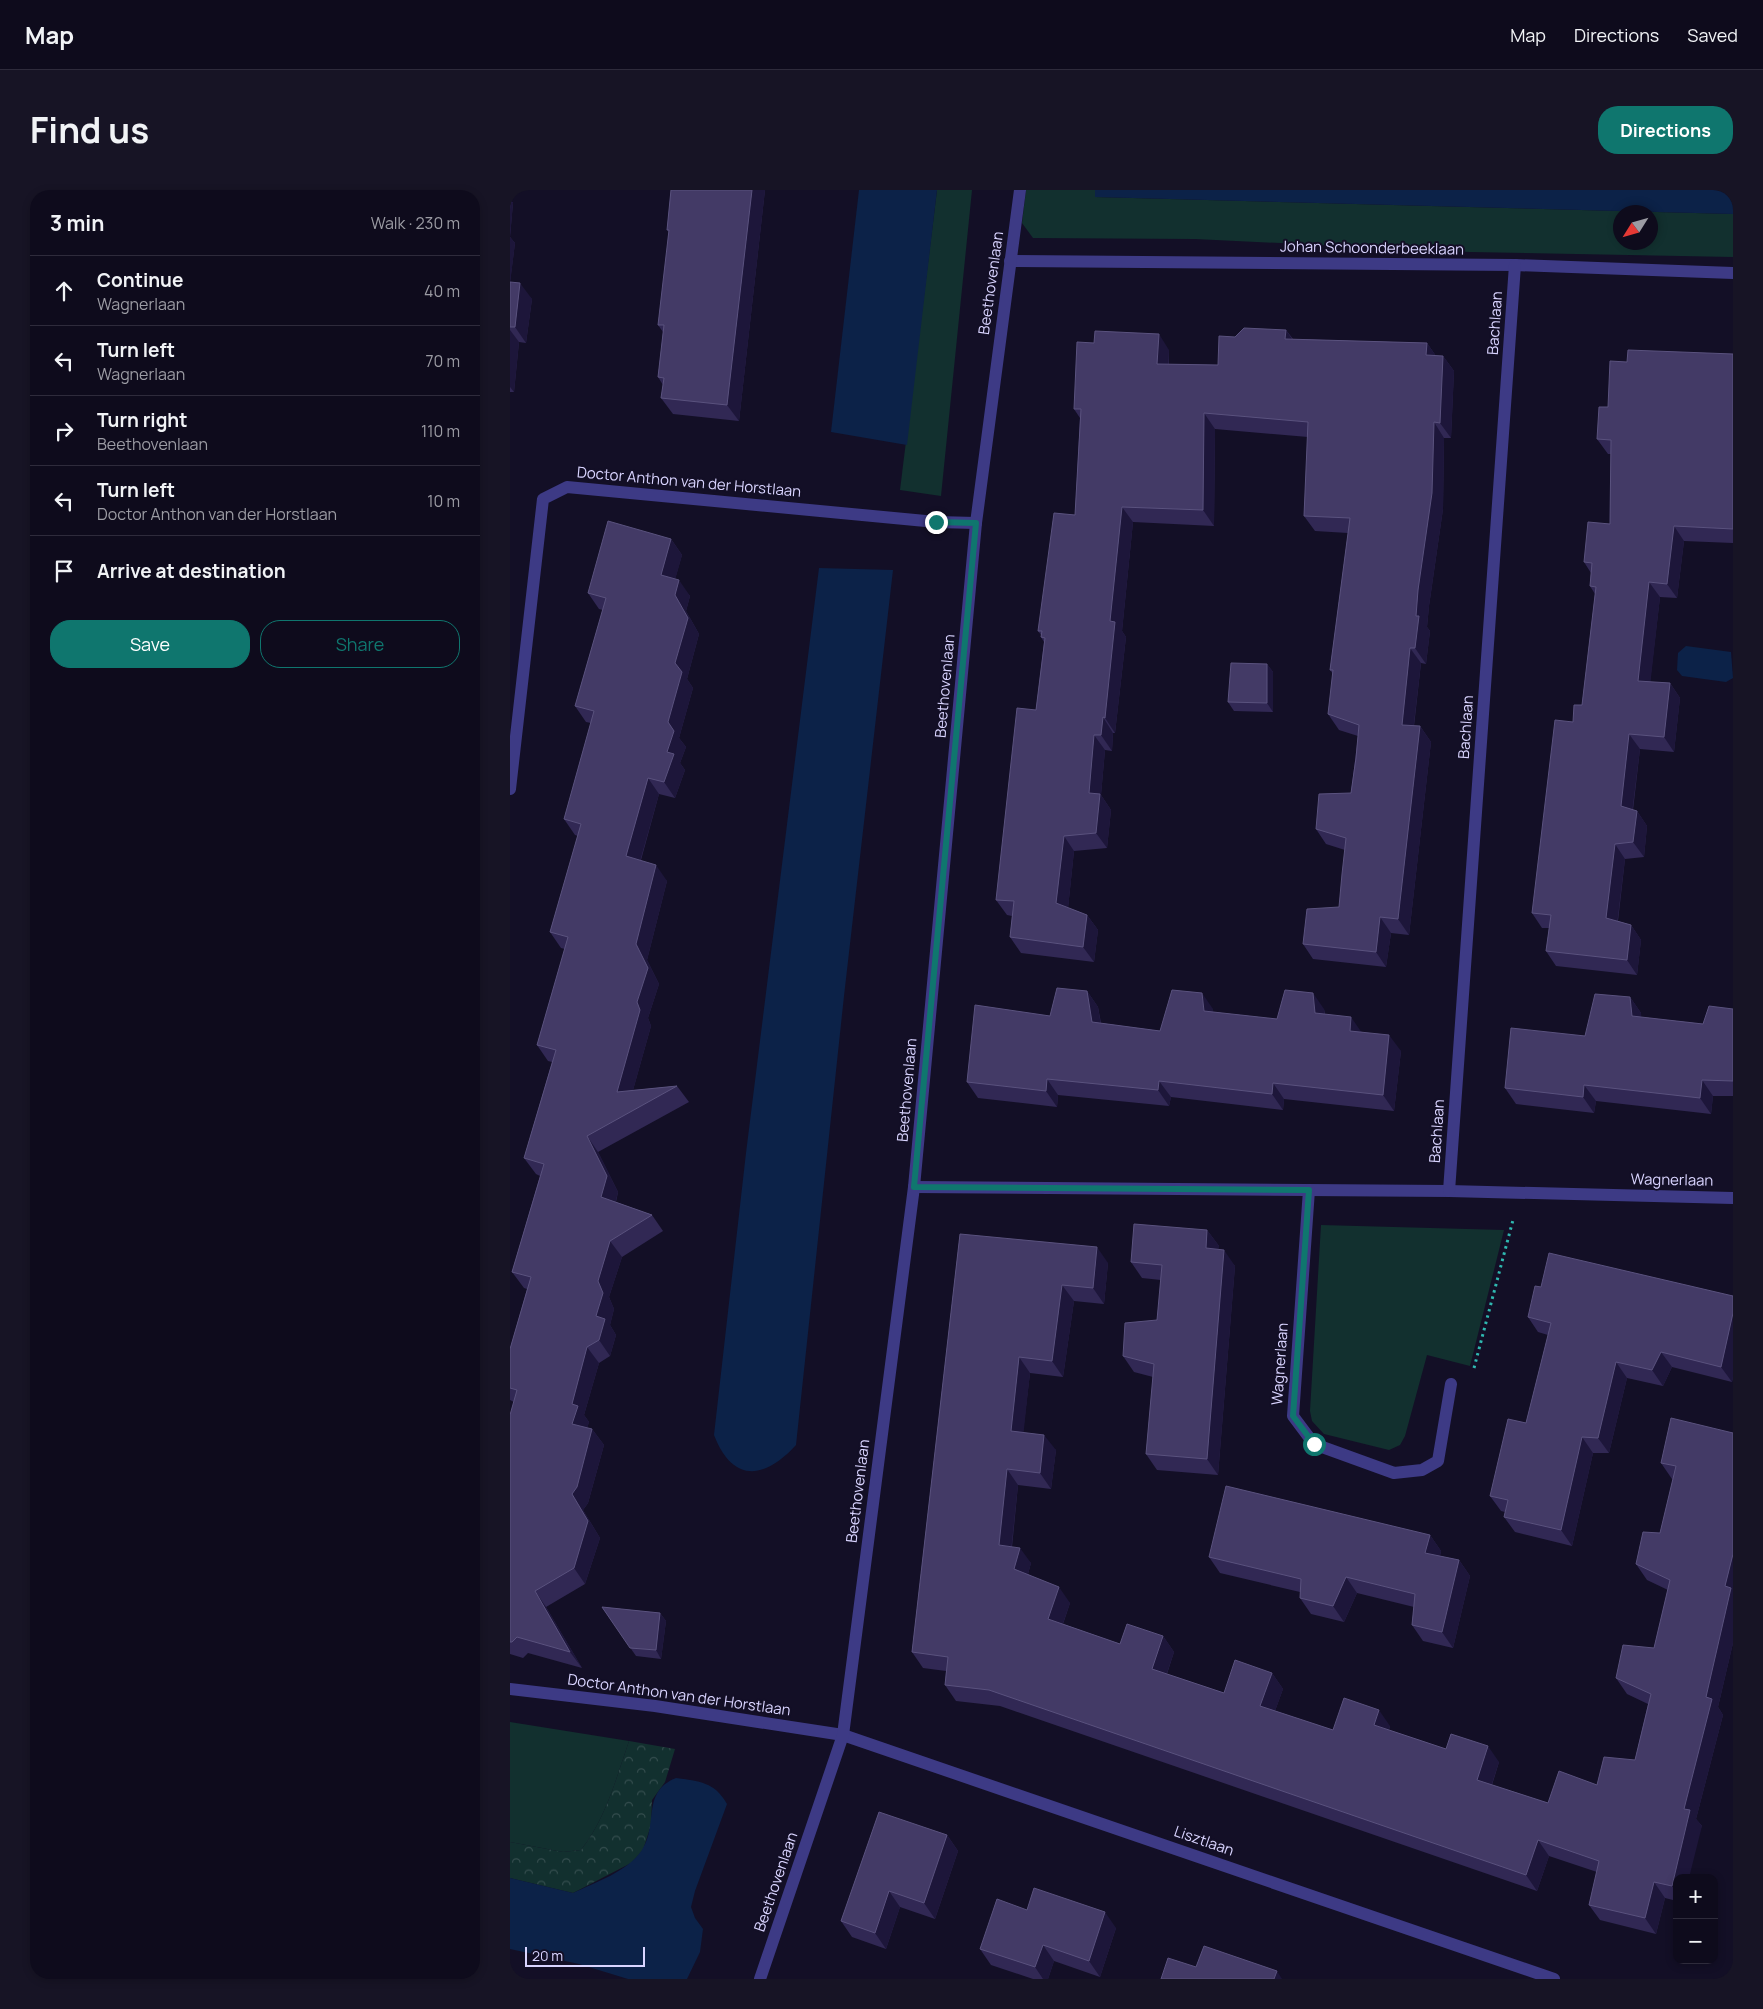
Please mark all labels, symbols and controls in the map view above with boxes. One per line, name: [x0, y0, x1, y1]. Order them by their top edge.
text: Map: [25, 18, 74, 51]
text: Map: [1510, 23, 1546, 47]
text: Directions: [1574, 23, 1659, 47]
text: Saved: [1687, 23, 1738, 47]
text: Find us: [30, 106, 149, 154]
button: Directions: [1598, 106, 1733, 154]
north arrow: [1613, 205, 1658, 250]
text: 3 min: [50, 209, 104, 237]
text: Walk · 230 m: [371, 212, 460, 234]
street label: Beethovenlaan: [973, 230, 1008, 336]
street label: Johan Schoonderbeeklaan: [1280, 235, 1464, 260]
text: Continue: [97, 267, 183, 293]
icon: ahead: [50, 277, 78, 305]
text: 40 m: [424, 280, 460, 302]
street label: Bachlaan: [1482, 290, 1507, 356]
text: Wagnerlaan: [97, 293, 185, 315]
text: Turn left: [97, 337, 175, 363]
icon: left: [50, 347, 78, 375]
text: 70 m: [425, 350, 460, 372]
text: Wagnerlaan: [97, 363, 185, 385]
text: Turn right: [97, 407, 187, 433]
icon: right: [50, 417, 78, 445]
text: 110 m: [421, 420, 460, 442]
text: Beethovenlaan: [97, 433, 208, 455]
street label: Doctor Anthon van der Horstlaan: [576, 461, 802, 502]
text: Turn left: [97, 477, 175, 503]
icon: left: [50, 487, 78, 515]
text: 10 m: [427, 490, 460, 512]
text: Doctor Anthon van der Horstlaan: [97, 503, 337, 525]
route end: [925, 511, 948, 534]
icon: arrive: [50, 557, 78, 585]
text: Arrive at destination: [97, 558, 286, 584]
button: Save: [50, 620, 250, 668]
button: Share: [260, 620, 460, 668]
street label: Beethovenlaan: [930, 633, 960, 739]
street label: Bachlaan: [1453, 694, 1478, 760]
street label: Beethovenlaan: [892, 1037, 922, 1143]
street label: Bachlaan: [1424, 1098, 1449, 1164]
street label: Wagnerlaan: [1630, 1168, 1714, 1191]
street label: Wagnerlaan: [1266, 1322, 1293, 1406]
route start: [1303, 1433, 1326, 1456]
street label: Beethovenlaan: [841, 1438, 874, 1544]
street label: Doctor Anthon van der Horstlaan: [566, 1668, 792, 1721]
street label: Lisztlaan: [1171, 1820, 1237, 1861]
street label: Beethovenlaan: [749, 1829, 802, 1934]
map controls: [1673, 1874, 1718, 1964]
button: +: [1673, 1874, 1718, 1919]
button: −: [1673, 1919, 1718, 1964]
scale bar: [525, 1944, 645, 1967]
text: 20 m: [532, 1946, 563, 1965]

